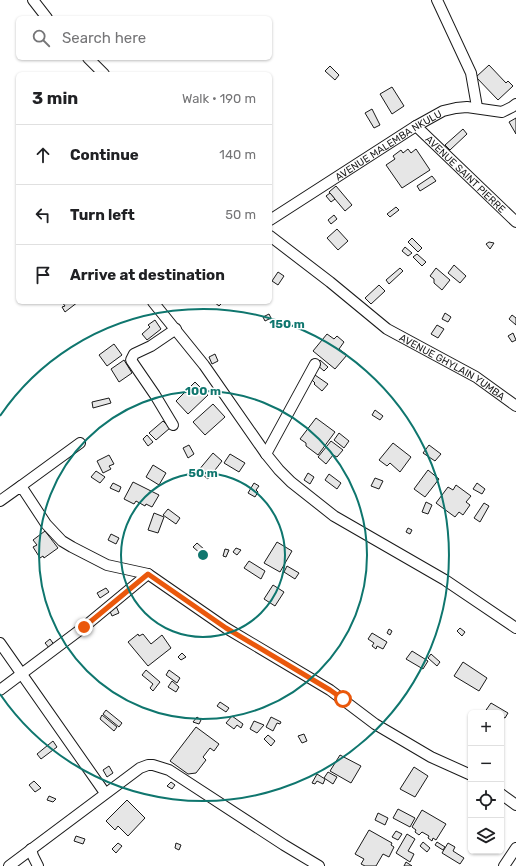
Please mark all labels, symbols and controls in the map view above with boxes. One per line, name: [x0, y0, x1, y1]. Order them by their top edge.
search box: [16, 16, 272, 60]
icon: search: [30, 27, 52, 49]
text: Search here: [62, 29, 146, 47]
text: 3 min: [32, 88, 78, 108]
text: Walk · 190 m: [182, 91, 256, 106]
street label: AVENUE MALEMBA NKULU: [333, 108, 444, 184]
street label: AVENUE SAINT PIERRE: [423, 133, 508, 216]
icon: ahead: [32, 144, 54, 166]
text: Continue: [70, 146, 139, 164]
text: 140 m: [219, 147, 256, 162]
icon: left: [32, 204, 54, 226]
text: Turn left: [70, 206, 135, 224]
text: 50 m: [225, 207, 256, 222]
icon: arrive: [32, 264, 54, 286]
text: Arrive at destination: [70, 266, 225, 284]
text: 150 m: [269, 317, 305, 331]
street label: AVENUE GHYLAIN YUMBA: [397, 332, 507, 403]
text: 100 m: [185, 384, 221, 398]
text: 50 m: [188, 466, 218, 480]
centre of rings: [196, 548, 210, 562]
route end: [75, 618, 93, 636]
route start: [334, 690, 352, 708]
map controls: [468, 710, 504, 854]
button: +: [468, 710, 504, 746]
button: −: [468, 746, 504, 782]
button: locate: [468, 782, 504, 818]
button: layers: [468, 818, 504, 854]

